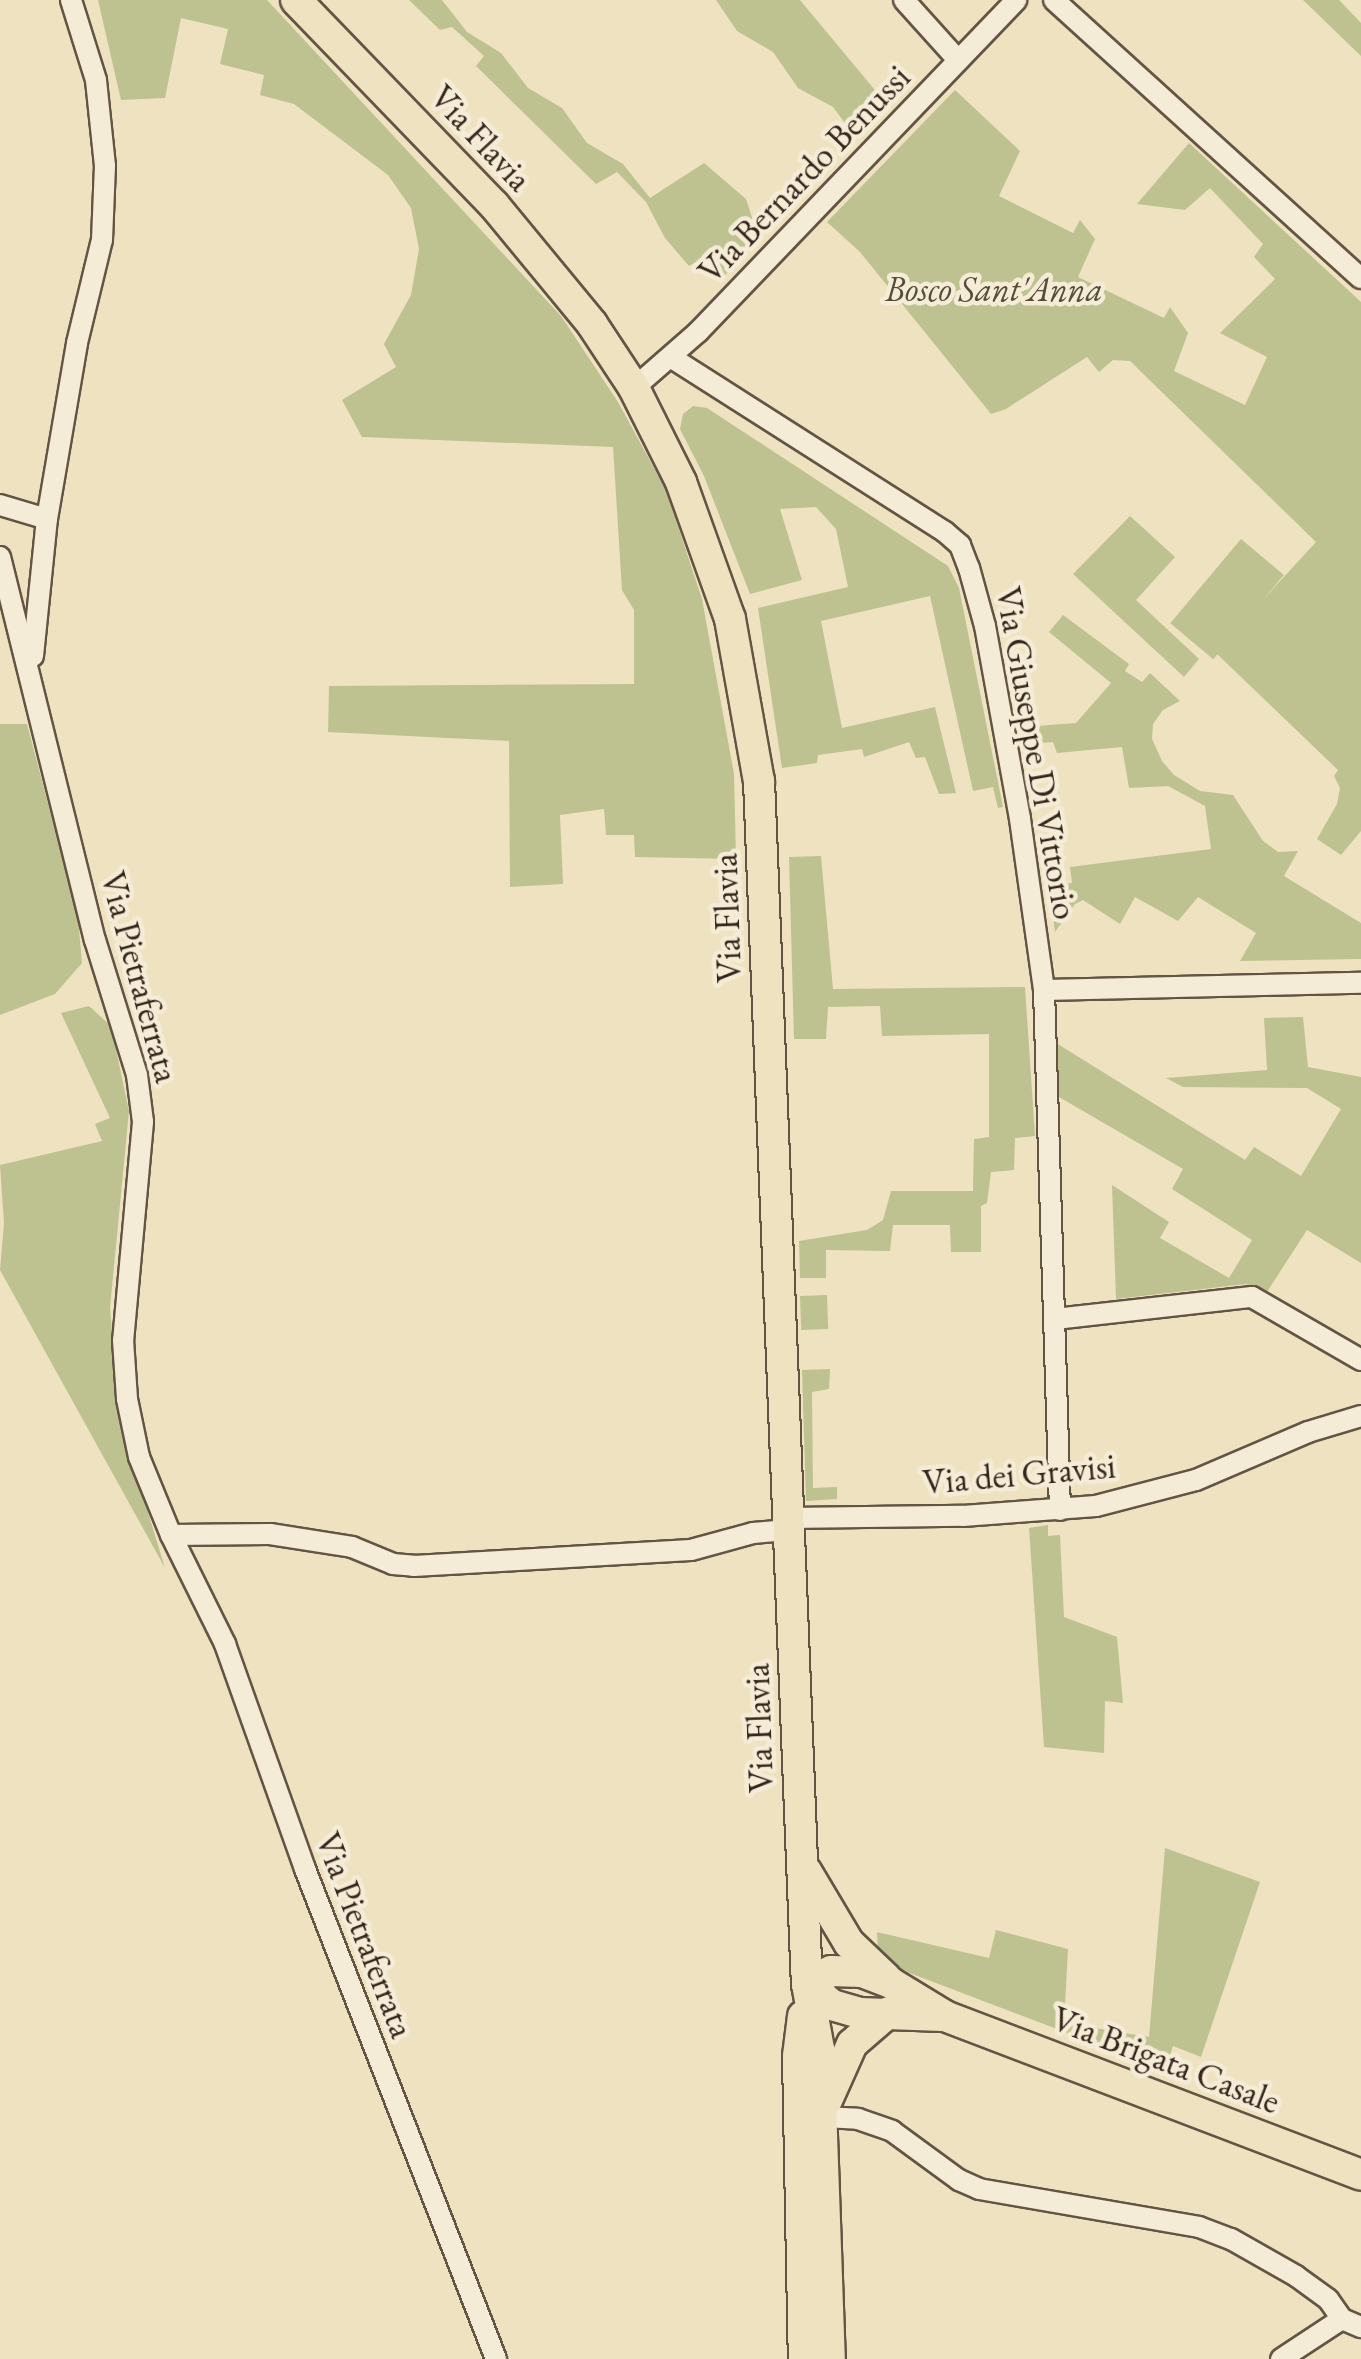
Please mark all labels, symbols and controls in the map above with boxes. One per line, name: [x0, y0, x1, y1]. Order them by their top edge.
street label: Via Bernardo Benussi: [689, 56, 919, 292]
street label: Via Flavia: [421, 76, 541, 200]
park label: Bosco Sant'Anna: [885, 268, 1103, 310]
street label: Via Giuseppe Di Vittorio: [987, 583, 1087, 923]
street label: Via Flavia: [704, 852, 750, 984]
street label: Via Pietraferrata: [92, 867, 188, 1087]
street label: Via dei Gravisi: [921, 1445, 1117, 1503]
street label: Via Flavia: [736, 1662, 782, 1794]
street label: Via Pietraferrata: [307, 1826, 423, 2044]
street label: Via Brigata Casale: [1046, 1997, 1286, 2123]

